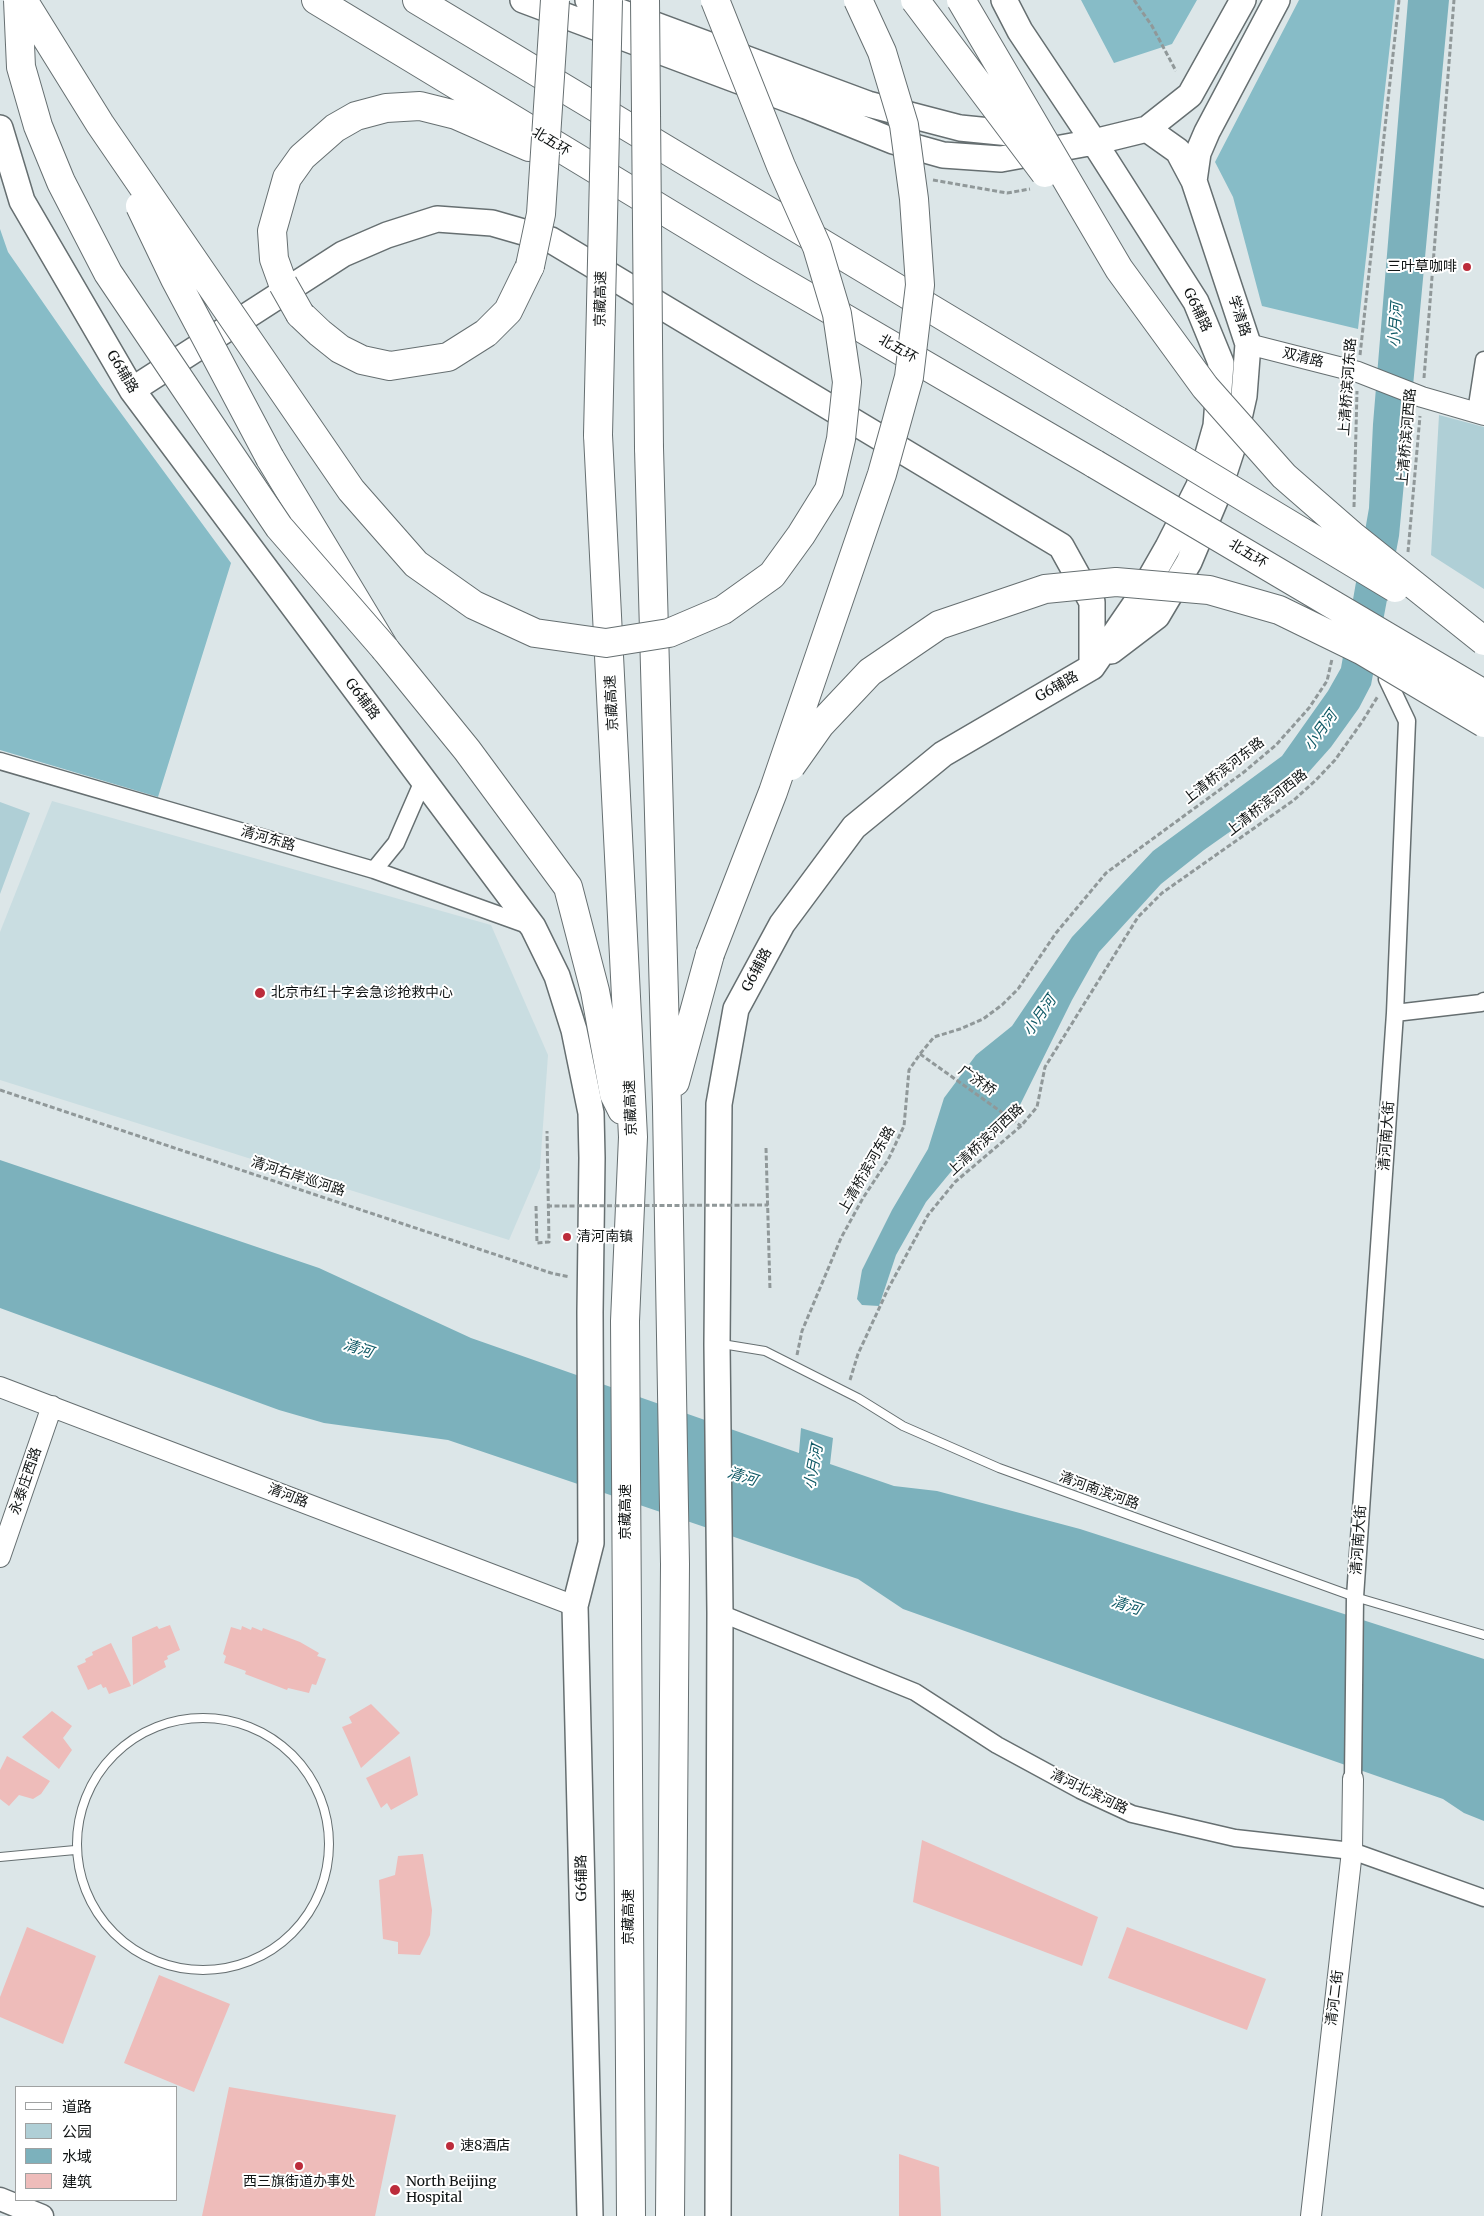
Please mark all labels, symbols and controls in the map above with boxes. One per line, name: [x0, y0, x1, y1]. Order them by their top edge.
street label: 北五环: [529, 124, 573, 160]
place label: 三叶草咖啡: [1387, 259, 1457, 275]
marker: 三叶草咖啡: [1461, 261, 1473, 273]
street label: 京藏高速: [592, 271, 610, 327]
street label: G6辅路: [1179, 285, 1215, 335]
street label: 学清路: [1225, 293, 1253, 339]
water label: 小月河: [1385, 302, 1407, 348]
street label: 北五环: [876, 331, 920, 367]
street label: 上清桥滨河东路: [1336, 338, 1360, 436]
street label: 双清路: [1281, 345, 1325, 371]
street label: G6辅路: [103, 348, 141, 396]
street label: 上清桥滨河西路: [1394, 387, 1420, 487]
street label: 北五环: [1226, 536, 1270, 572]
street label: G6辅路: [1033, 668, 1081, 706]
street label: G6辅路: [341, 675, 383, 723]
street label: 京藏高速: [602, 675, 622, 731]
water label: 小月河: [1300, 708, 1342, 754]
street label: 上清桥滨河东路: [1180, 734, 1268, 808]
street label: 上清桥滨河西路: [1223, 766, 1311, 840]
street label: 清河东路: [239, 823, 297, 855]
street label: G6辅路: [739, 945, 775, 995]
place label: 北京市红十字会急诊抢救中心: [271, 985, 453, 1001]
marker: 北京市红十字会急诊抢救中心: [253, 986, 267, 1000]
water label: 小月河: [1020, 992, 1060, 1040]
street label: 广济桥: [955, 1062, 999, 1100]
street label: 京藏高速: [622, 1080, 640, 1136]
street label: 上清桥滨河西路: [944, 1100, 1028, 1180]
street label: 清河南大街: [1376, 1100, 1398, 1172]
street label: 上清桥滨河东路: [835, 1123, 899, 1217]
street label: 清河右岸巡河路: [249, 1154, 347, 1200]
place label: 清河南镇: [577, 1229, 633, 1245]
marker: 清河南镇: [561, 1231, 573, 1243]
water label: 清河: [341, 1336, 375, 1362]
water label: 小月河: [801, 1443, 827, 1491]
street label: 永泰庄西路: [7, 1445, 45, 1517]
water label: 清河: [725, 1464, 759, 1490]
street label: 清河南滨河路: [1057, 1469, 1141, 1513]
street label: 清河路: [265, 1481, 311, 1511]
street label: 京藏高速: [618, 1484, 634, 1540]
street label: 清河南大街: [1348, 1504, 1370, 1576]
water label: 清河: [1109, 1593, 1143, 1619]
street label: 清河北滨河路: [1048, 1766, 1130, 1818]
street label: G6辅路: [573, 1854, 591, 1902]
street label: 京藏高速: [621, 1889, 637, 1945]
street label: 清河二街: [1323, 1969, 1347, 2027]
legend: [15, 2086, 178, 2201]
text: 道路: [62, 2097, 92, 2116]
text: 公园: [62, 2122, 92, 2141]
place label: 速8酒店: [460, 2138, 510, 2154]
marker: 速8酒店: [444, 2140, 456, 2152]
text: 水域: [62, 2147, 92, 2166]
marker: 西三旗街道办事处: [293, 2160, 305, 2172]
text: 建筑: [62, 2172, 92, 2191]
place label: 西三旗街道办事处: [243, 2174, 355, 2190]
place label: North Beijing Hospital: [406, 2174, 497, 2206]
marker: North Beijing Hospital: [388, 2183, 402, 2197]

